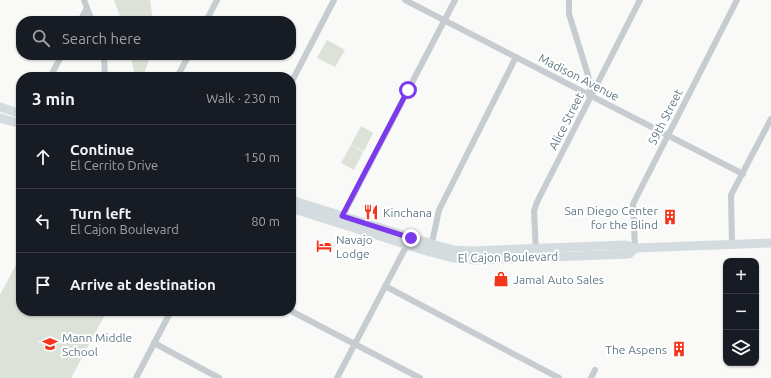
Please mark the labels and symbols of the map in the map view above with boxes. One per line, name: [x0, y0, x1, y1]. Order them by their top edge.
street label: Madison Avenue: [536, 51, 622, 103]
route start: [399, 81, 417, 99]
street label: 59th Street: [645, 86, 685, 147]
street label: Alice Street: [546, 90, 586, 152]
restaurant icon: Kinchana: [362, 203, 380, 221]
place label: San Diego Center for the Blind: [565, 204, 658, 231]
place label: Kinchana: [383, 206, 432, 219]
building icon: San Diego Center for the Blind: [661, 208, 679, 226]
route end: [402, 229, 420, 247]
place label: Navajo Lodge: [336, 233, 373, 260]
hotel icon: Navajo Lodge: [315, 237, 333, 255]
street label: El Cajon Boulevard: [458, 250, 558, 264]
shop icon: Jamal Auto Sales: [492, 270, 510, 288]
place label: Jamal Auto Sales: [513, 273, 604, 286]
place label: Mann Middle School: [62, 331, 132, 358]
school or university icon: Mann Middle School: [41, 335, 59, 353]
building icon: The Aspens: [670, 340, 688, 358]
place label: The Aspens: [605, 343, 667, 356]

